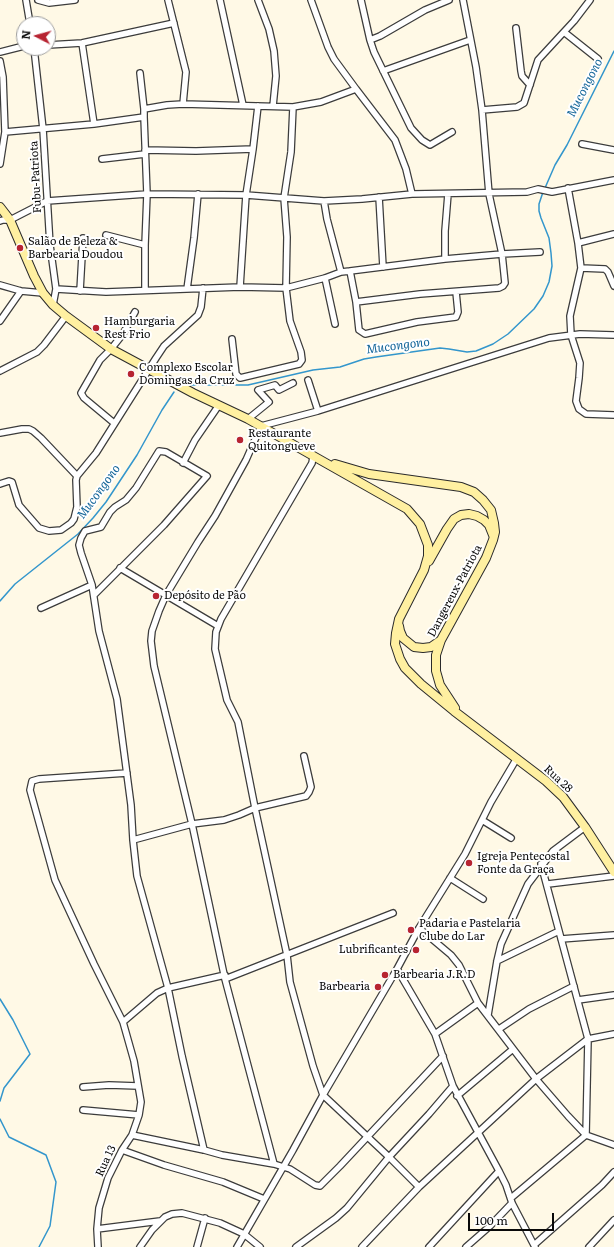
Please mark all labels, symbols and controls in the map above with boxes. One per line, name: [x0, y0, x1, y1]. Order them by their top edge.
north arrow: [16, 16, 56, 56]
text: N: [17, 29, 33, 40]
water label: Mucongono: [564, 56, 606, 120]
street label: Fubu-Patriota: [28, 140, 44, 214]
place label: Salão de Beleza & Barbearia Doudou: [28, 235, 123, 261]
marker: Salão de Beleza & Barbearia Doudou: [15, 243, 25, 253]
place label: Hamburgaria Rest Frio: [104, 315, 175, 341]
marker: Hamburgaria Rest Frio: [91, 323, 101, 333]
water label: Mucongono: [365, 335, 431, 357]
place label: Complexo Escolar Domingas da Cruz: [139, 361, 234, 387]
marker: Complexo Escolar Domingas da Cruz: [126, 369, 136, 379]
place label: Restaurante Quitongueve: [248, 427, 315, 453]
marker: Restaurante Quitongueve: [235, 435, 245, 445]
water label: Mucongono: [74, 462, 124, 522]
street label: Dangereux-Patriota: [425, 543, 485, 639]
place label: Depósito de Pão: [164, 589, 246, 603]
marker: Depósito de Pão: [151, 591, 161, 601]
street label: Rua 28: [541, 763, 575, 795]
place label: Igreja Pentecostal Fonte da Graça: [477, 850, 570, 876]
marker: Igreja Pentecostal Fonte da Graça: [464, 858, 474, 868]
place label: Padaria e Pastelaria Clube do Lar: [419, 917, 520, 943]
marker: Padaria e Pastelaria Clube do Lar: [406, 925, 416, 935]
place label: Lubrificantes: [339, 943, 408, 957]
marker: Lubrificantes: [411, 945, 421, 955]
place label: Barbearia J.R.D: [393, 968, 475, 982]
marker: Barbearia J.R.D: [380, 970, 390, 980]
place label: Barbearia: [319, 980, 370, 994]
marker: Barbearia: [373, 982, 383, 992]
street label: Rua 13: [93, 1143, 119, 1179]
scale bar: [470, 1205, 556, 1231]
text: 100 m: [475, 1211, 508, 1229]

